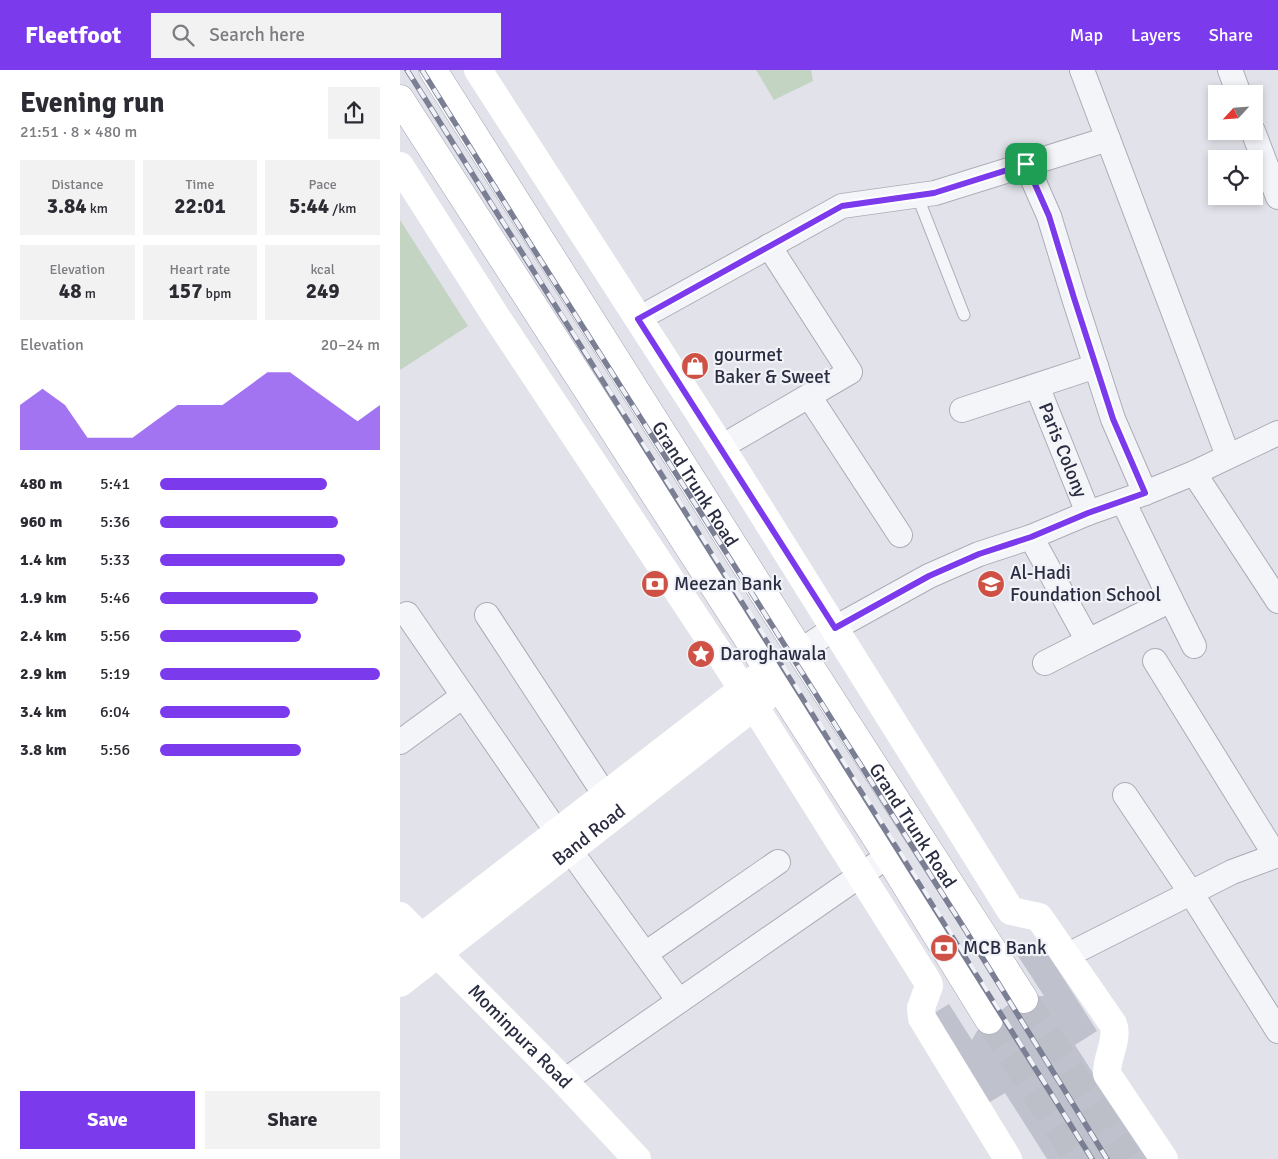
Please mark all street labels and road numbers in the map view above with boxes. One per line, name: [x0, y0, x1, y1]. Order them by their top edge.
street label: Paris Colony: [1033, 399, 1093, 501]
street label: Grand Trunk Road: [646, 417, 743, 552]
street label: Grand Trunk Road: [863, 759, 962, 893]
street label: Band Road: [548, 799, 631, 871]
street label: Mominpura Road: [463, 979, 577, 1094]

